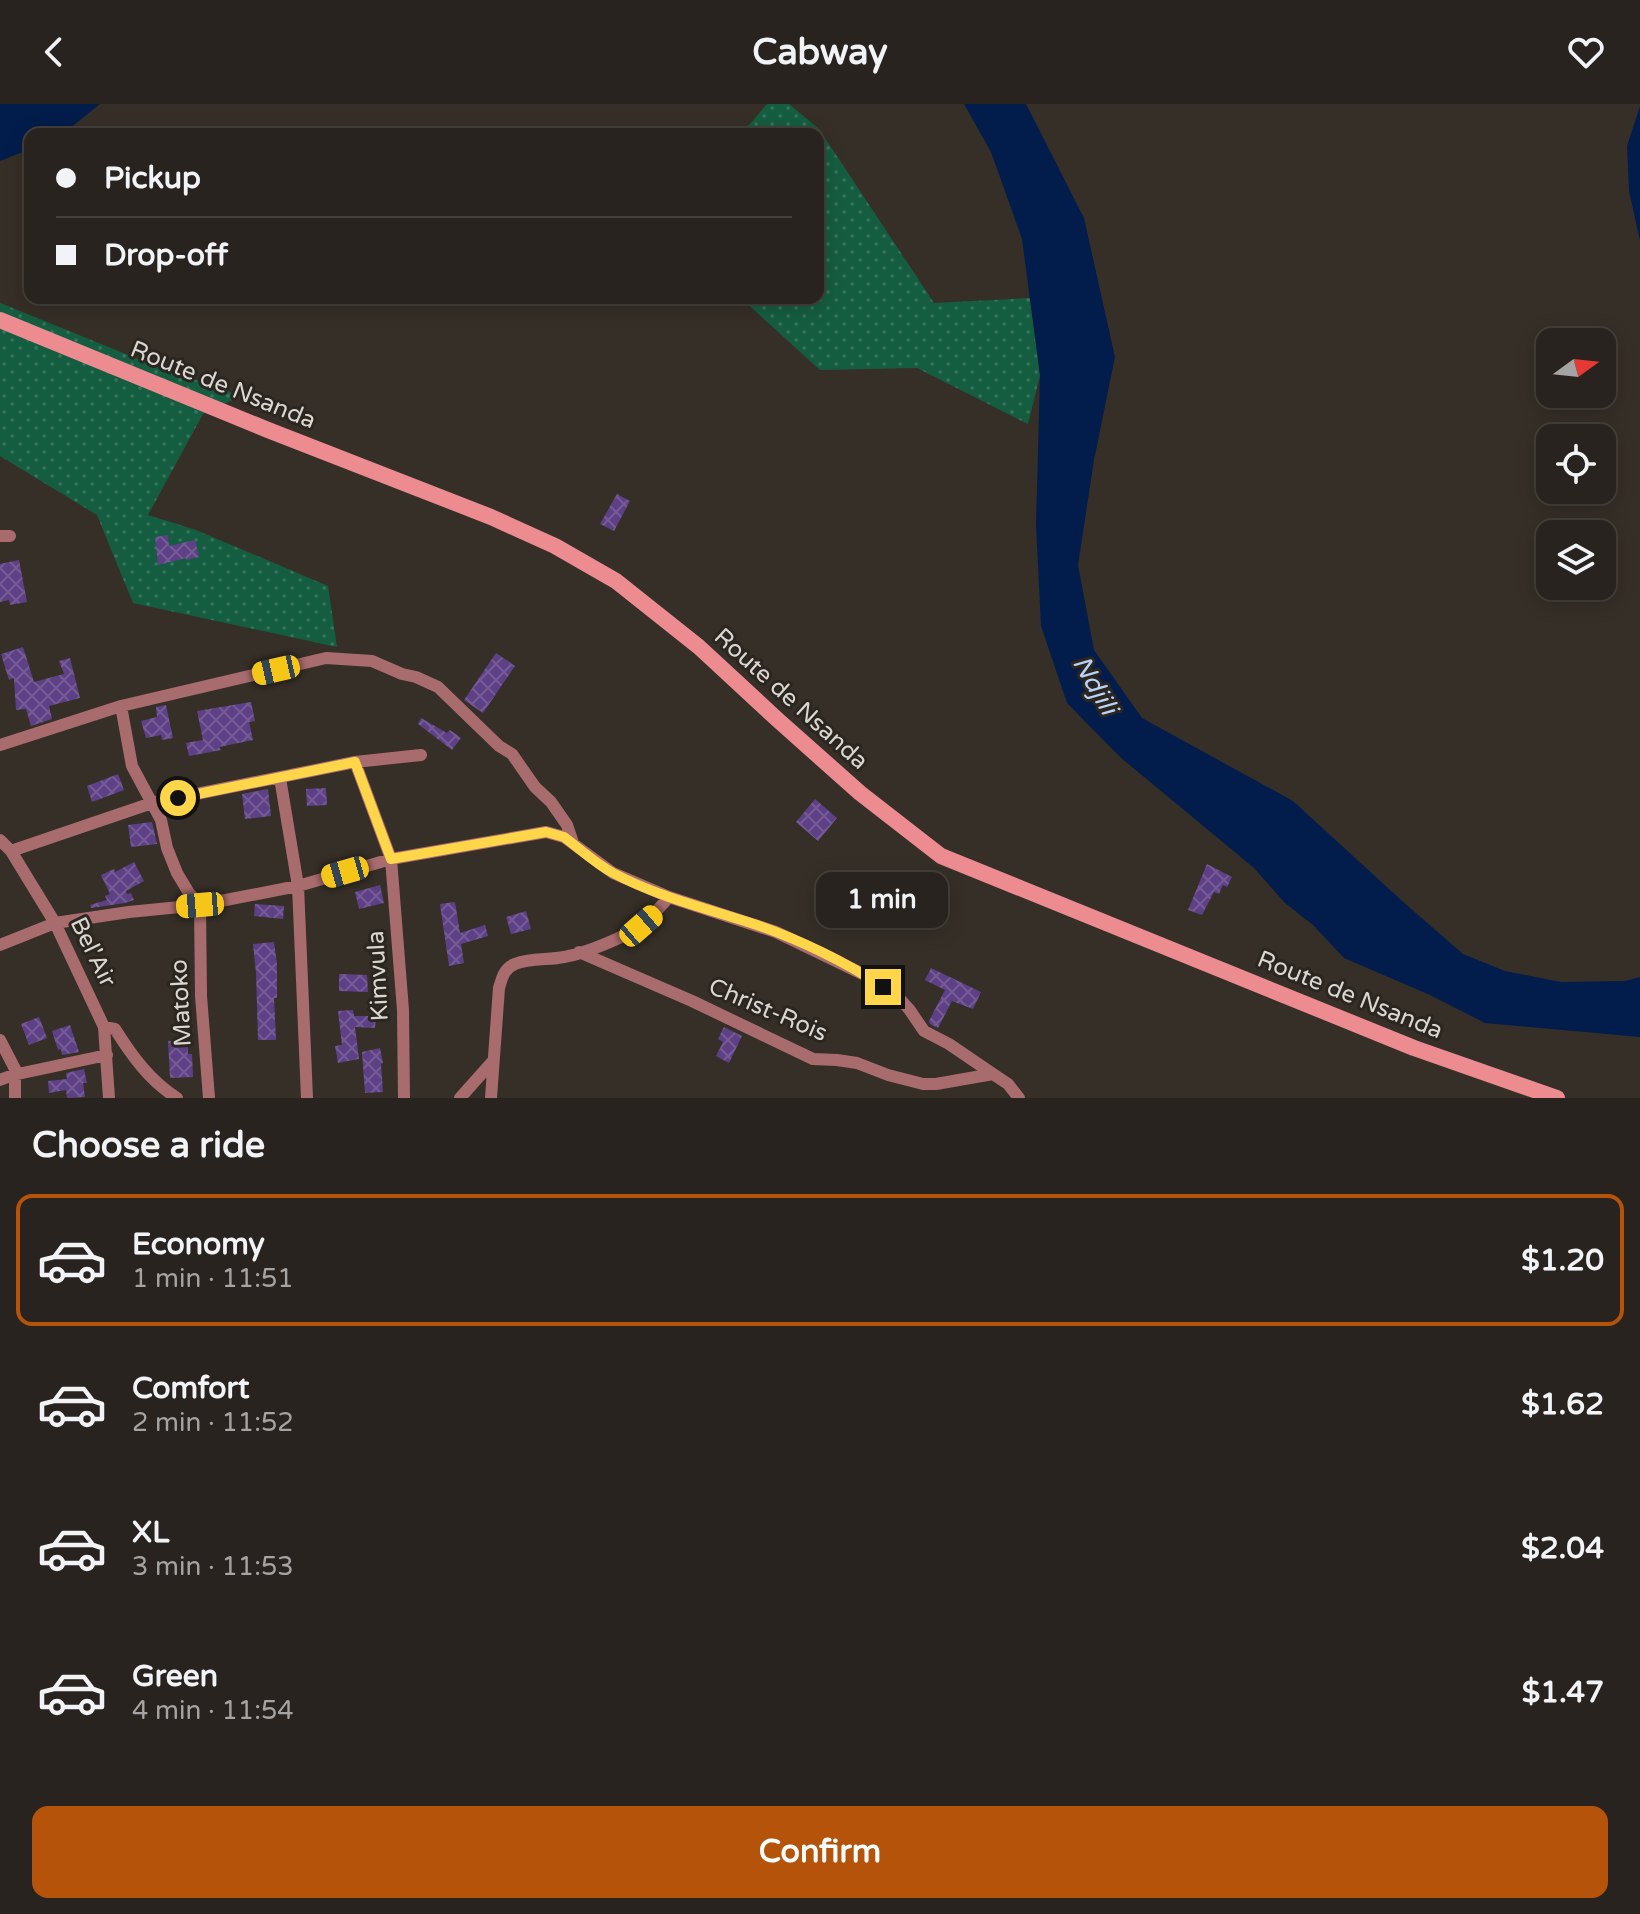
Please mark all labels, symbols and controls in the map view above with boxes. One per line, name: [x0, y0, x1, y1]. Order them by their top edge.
icon: back: [32, 30, 76, 74]
icon: heart: [1564, 30, 1608, 74]
text: Cabway: [752, 31, 888, 74]
text: Pickup: [104, 160, 201, 197]
text: Drop-off: [104, 237, 228, 274]
north arrow: [1536, 328, 1616, 408]
map controls: [1536, 328, 1616, 600]
street label: Route de Nsanda: [126, 335, 320, 435]
button: locate: [1536, 424, 1616, 504]
button: layers: [1536, 520, 1616, 600]
street label: Route de Nsanda: [708, 622, 874, 776]
water label: Ndjili: [1066, 650, 1126, 723]
car: [250, 653, 302, 687]
route start: [160, 780, 196, 816]
car: [319, 854, 371, 890]
callout: 1 min: [817, 871, 949, 927]
text: 1 min: [847, 884, 917, 915]
car: [175, 891, 225, 919]
car: [615, 901, 667, 951]
street label: Bel'Air: [64, 912, 123, 992]
street label: Kimvula: [361, 930, 395, 1022]
street label: Route de Nsanda: [1253, 945, 1447, 1045]
street label: Matoko: [164, 959, 198, 1047]
route end: [865, 969, 901, 1005]
street label: Christ-Rois: [704, 972, 832, 1048]
text: Choose a ride: [32, 1124, 265, 1167]
icon: car: [36, 1224, 108, 1296]
text: Economy: [132, 1226, 265, 1263]
text: $1.20: [1521, 1242, 1604, 1279]
text: 1 min · 11:51: [132, 1263, 294, 1294]
icon: car: [36, 1368, 108, 1440]
text: Comfort: [132, 1370, 250, 1407]
text: $1.62: [1521, 1386, 1604, 1423]
text: 2 min · 11:52: [132, 1407, 294, 1438]
icon: car: [36, 1512, 108, 1584]
text: XL: [132, 1514, 169, 1551]
text: $2.04: [1521, 1530, 1604, 1567]
text: 3 min · 11:53: [132, 1551, 294, 1582]
icon: car: [36, 1656, 108, 1728]
text: Green: [132, 1658, 218, 1695]
text: $1.47: [1522, 1674, 1604, 1711]
text: 4 min · 11:54: [132, 1695, 294, 1726]
button: Confirm: [32, 1806, 1608, 1898]

